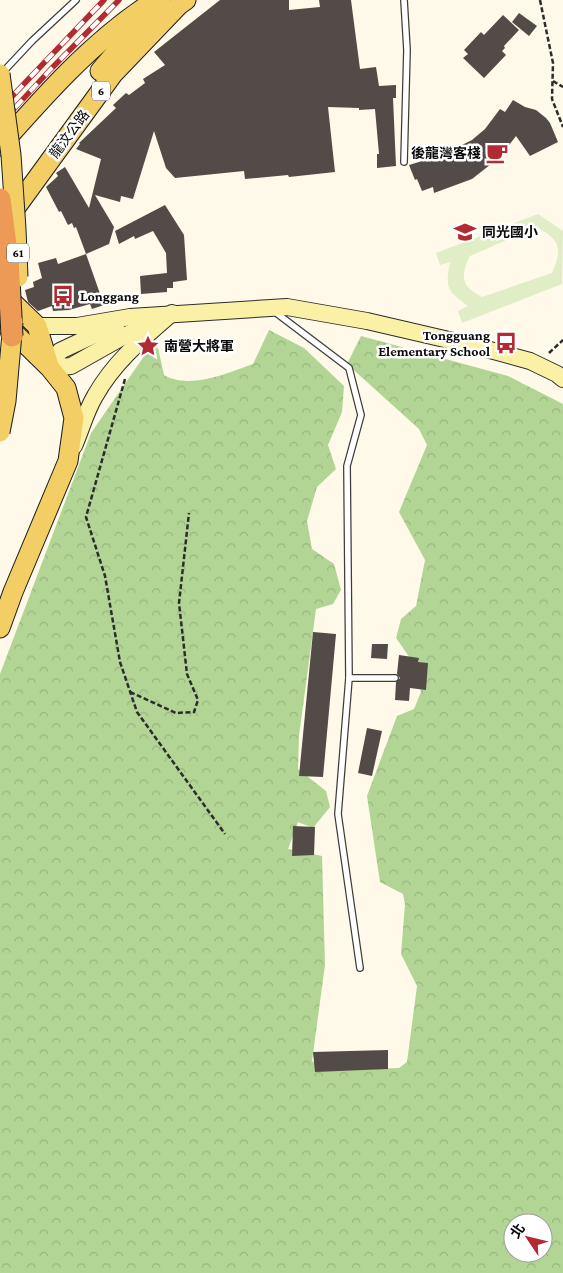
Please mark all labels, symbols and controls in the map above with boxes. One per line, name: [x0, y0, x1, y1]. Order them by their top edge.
road number: 6: [92, 82, 110, 100]
street label: 龍汶公路: [46, 107, 92, 161]
cafe icon: 後龍灣客棧: [484, 140, 510, 166]
place label: 後龍灣客棧: [411, 145, 481, 161]
school or university icon: 同光國小: [452, 219, 478, 245]
place label: 同光國小: [482, 224, 538, 240]
road number: 61: [7, 244, 29, 262]
bus stop icon: Longgang: [50, 283, 76, 309]
place label: Longgang: [80, 288, 139, 304]
place label: Tongguang Elementary School: [378, 327, 490, 359]
bus stop icon: Tongguang Elementary School: [493, 330, 519, 356]
place icon: 南營大將軍: [135, 333, 161, 359]
place label: 南營大將軍: [164, 338, 234, 354]
north arrow: [503, 1213, 553, 1263]
text: 北: [507, 1220, 528, 1241]

